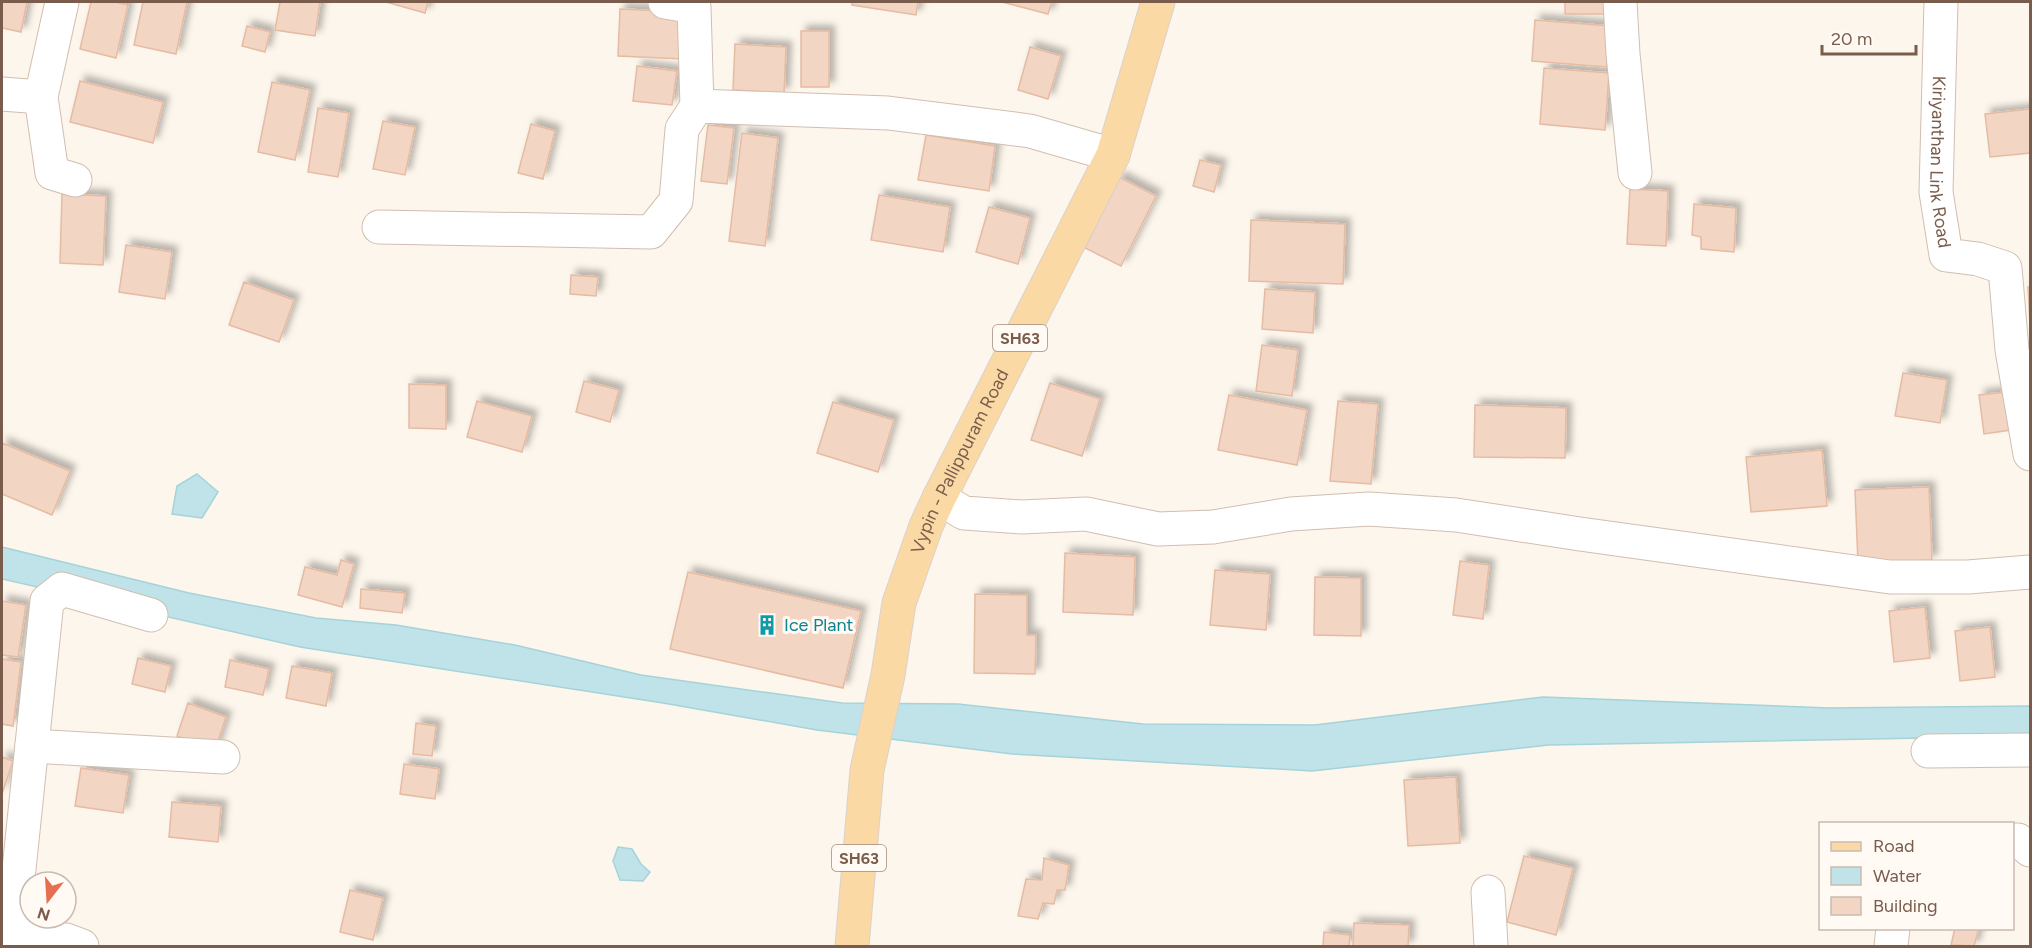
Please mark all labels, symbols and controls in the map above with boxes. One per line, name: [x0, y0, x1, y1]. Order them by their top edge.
scale bar: [1822, 18, 1916, 56]
text: 20 m: [1831, 28, 1872, 50]
street label: Kiriyanthan Link Road: [1925, 75, 1956, 249]
road number: SH63: [993, 325, 1047, 351]
street label: Vypin - Pallippuram Road: [906, 365, 1014, 557]
building icon: Ice Plant: [755, 613, 779, 637]
place label: Ice Plant: [784, 614, 853, 636]
legend: [1819, 822, 2014, 930]
text: Road: [1873, 835, 1914, 857]
road number: SH63: [832, 845, 886, 871]
text: Water: [1873, 865, 1921, 887]
north arrow: [18, 870, 78, 930]
text: Building: [1873, 895, 1938, 917]
text: N: [35, 903, 52, 925]

